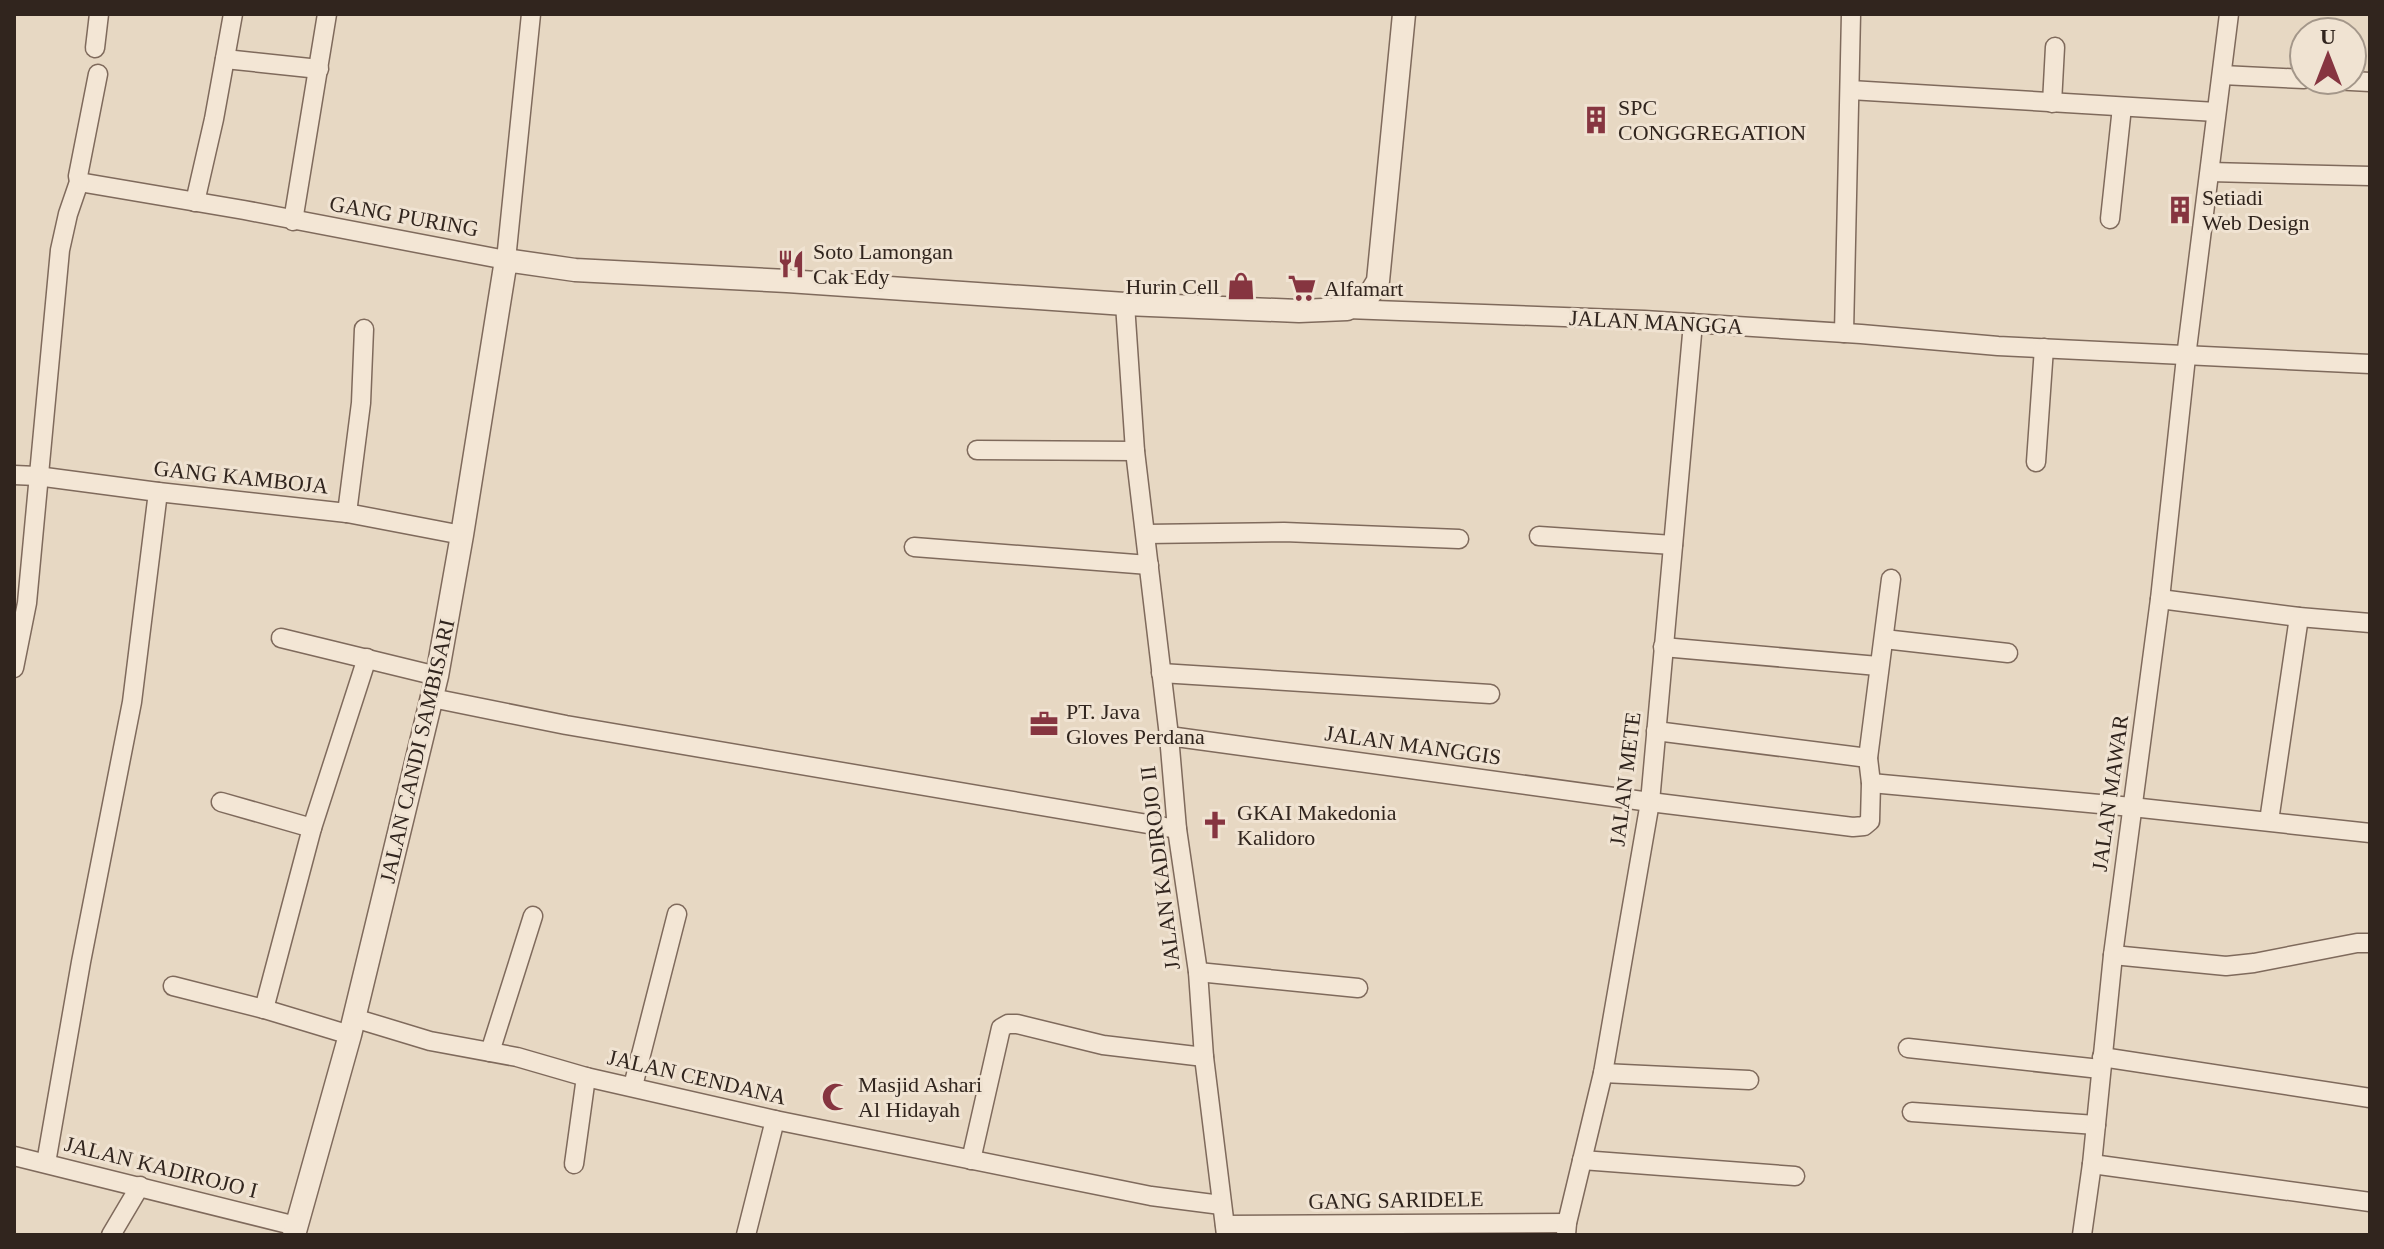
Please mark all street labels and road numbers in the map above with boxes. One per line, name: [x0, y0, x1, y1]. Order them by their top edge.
street label: GANG PURING: [327, 191, 481, 241]
street label: JALAN MANGGA: [1568, 305, 1744, 339]
street label: GANG KAMBOJA: [152, 455, 330, 499]
street label: JALAN CANDI SAMBISARI: [374, 617, 460, 885]
street label: JALAN METE: [1604, 710, 1646, 848]
street label: JALAN MAWAR: [2087, 713, 2133, 873]
street label: JALAN MANGGIS: [1323, 720, 1503, 770]
street label: JALAN KADIROJO II: [1135, 765, 1185, 971]
street label: JALAN CENDANA: [605, 1044, 789, 1110]
street label: JALAN KADIROJO I: [62, 1131, 260, 1203]
street label: GANG SARIDELE: [1308, 1186, 1484, 1214]

